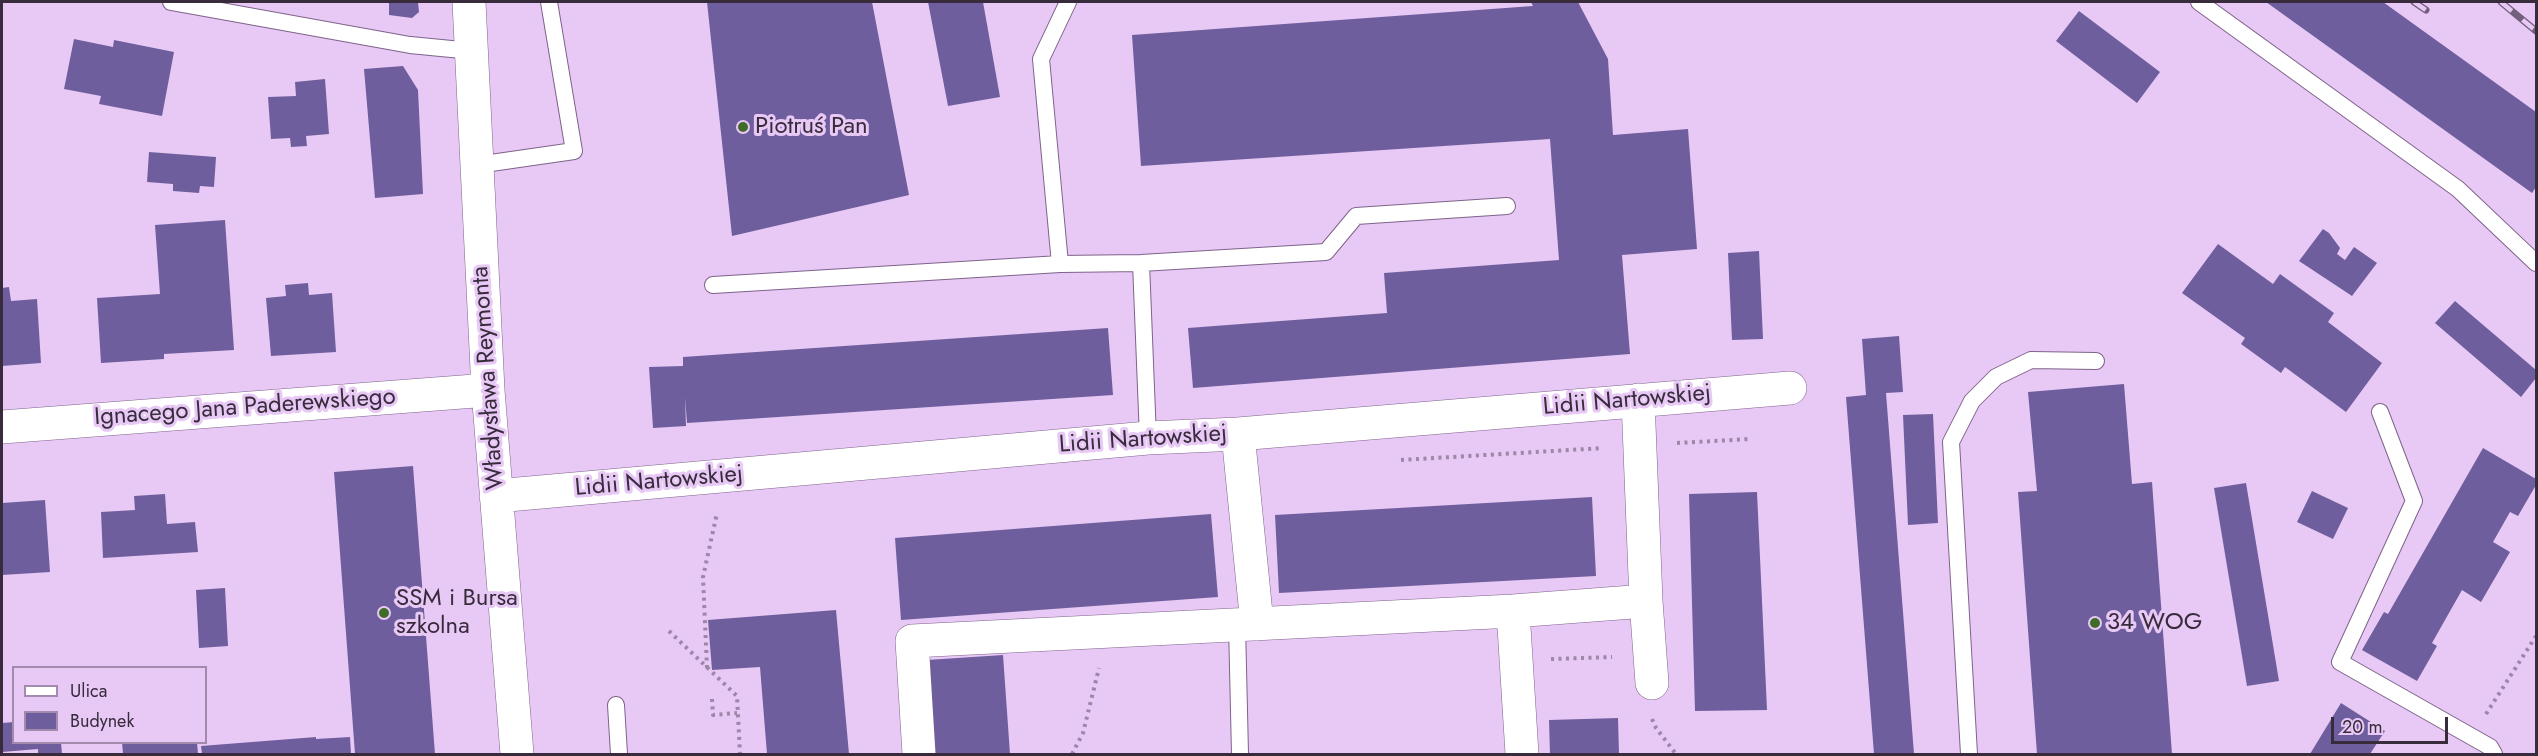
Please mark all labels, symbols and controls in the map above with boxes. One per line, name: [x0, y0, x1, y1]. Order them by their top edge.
place label: Piotruś Pan: [755, 113, 868, 141]
marker: Piotruś Pan: [736, 120, 750, 134]
street label: Władysława Reymonta: [467, 265, 511, 491]
street label: Lidii Nartowskiej: [1542, 379, 1712, 423]
street label: Ignacego Jana Paderewskiego: [93, 383, 397, 433]
street label: Lidii Nartowskiej: [1058, 420, 1228, 460]
street label: Lidii Nartowskiej: [574, 460, 744, 504]
place label: SSM i Bursa szkolna: [396, 585, 518, 641]
marker: SSM i Bursa szkolna: [377, 606, 391, 620]
place label: 34 WOG: [2107, 609, 2202, 637]
marker: 34 WOG: [2088, 616, 2102, 630]
legend: [12, 666, 207, 744]
text: Ulica: [70, 678, 107, 704]
scale bar: [2334, 705, 2451, 743]
text: Budynek: [70, 708, 134, 734]
text: 20 m: [2342, 714, 2382, 740]

